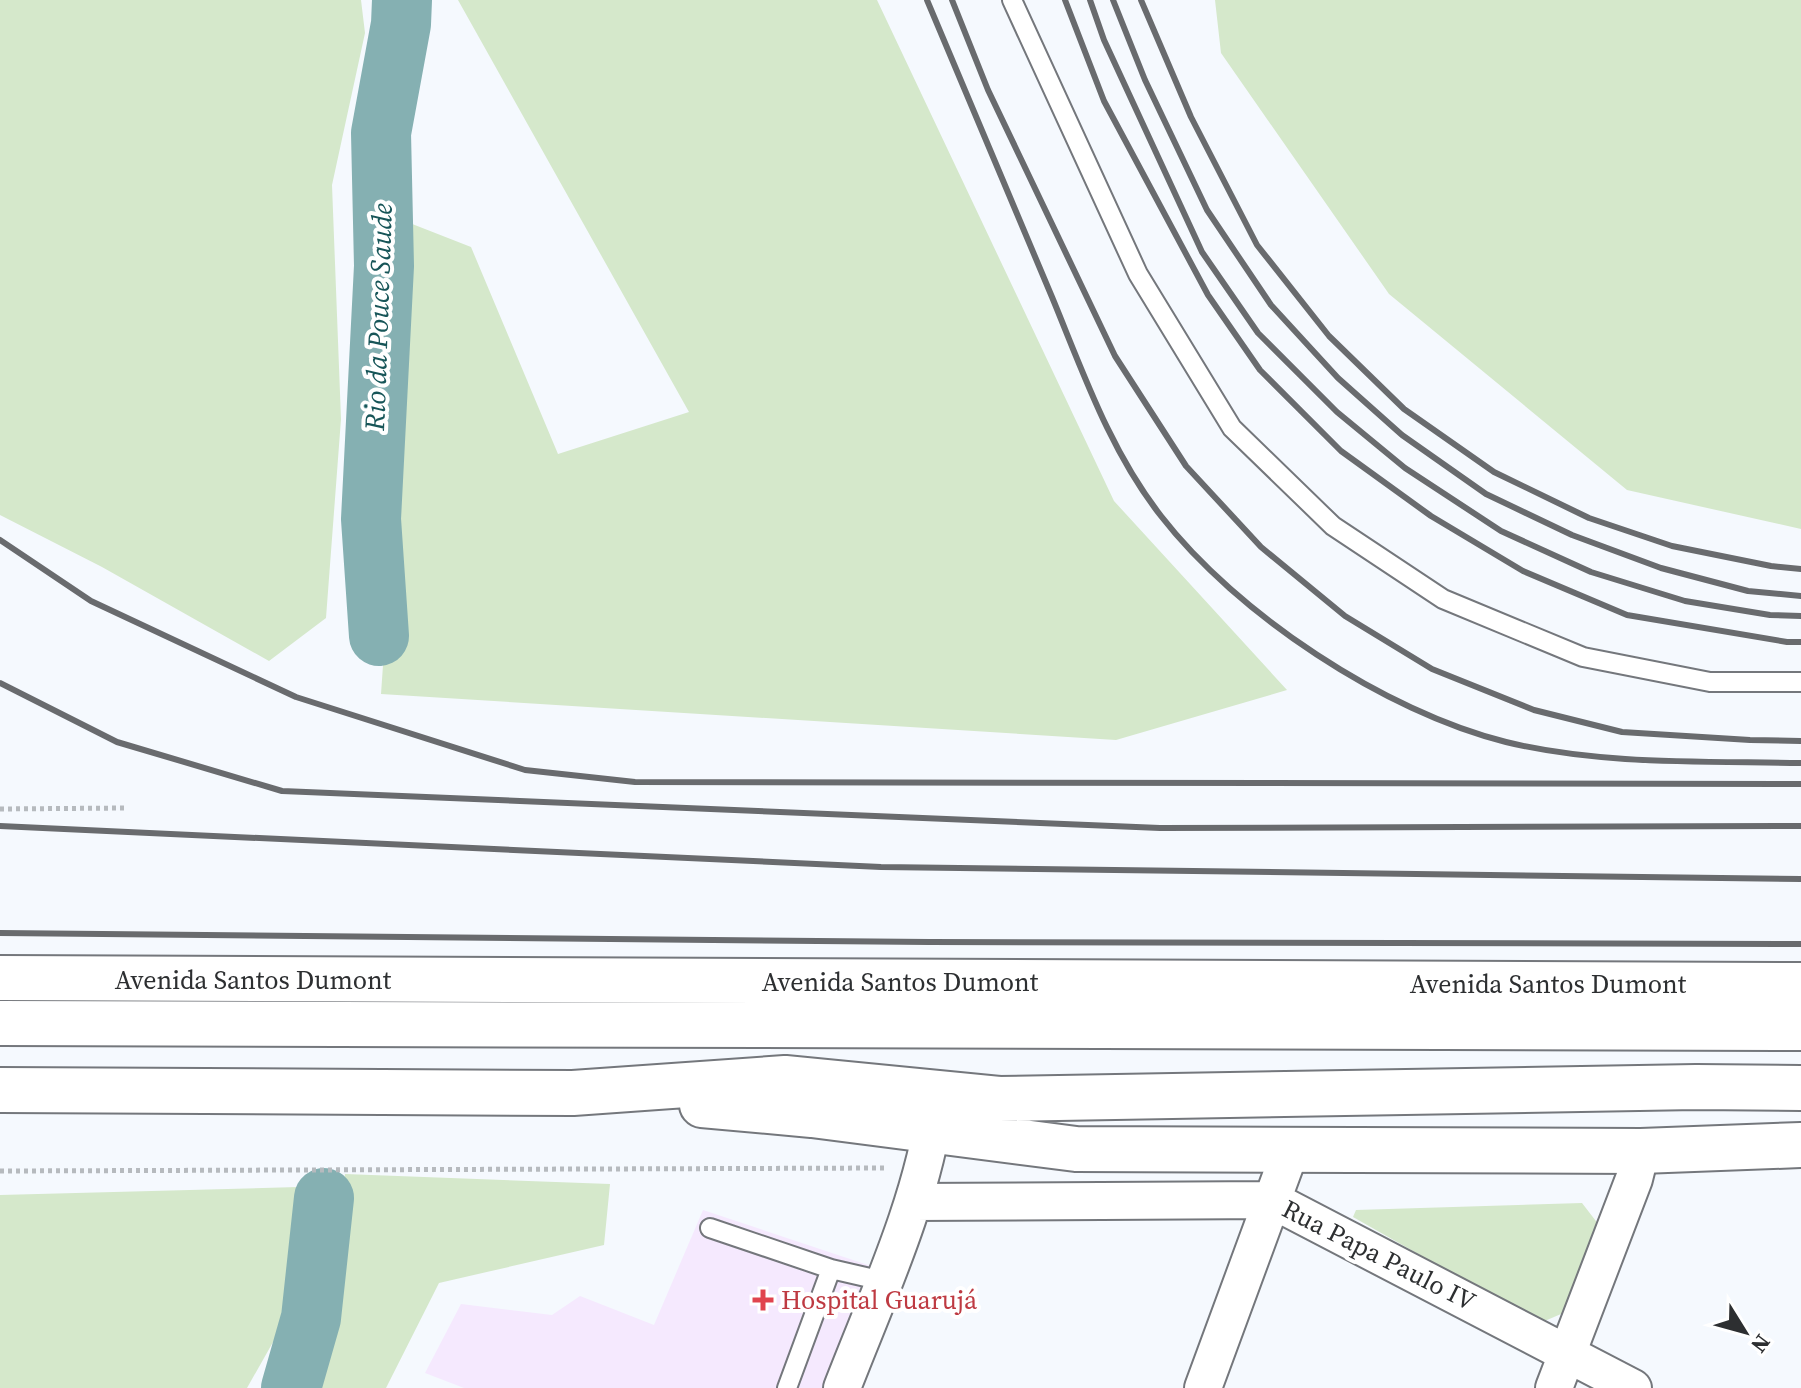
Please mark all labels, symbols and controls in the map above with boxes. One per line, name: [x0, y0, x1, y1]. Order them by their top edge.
water label: Rio da Pouce Saude: [355, 202, 401, 432]
street label: Avenida Santos Dumont: [115, 962, 392, 998]
street label: Avenida Santos Dumont: [762, 964, 1039, 1000]
street label: Avenida Santos Dumont: [1410, 966, 1687, 1002]
street label: Rua Papa Paulo IV: [1276, 1191, 1482, 1319]
place label: Hospital Guarujá: [781, 1282, 978, 1318]
marker: Hospital Guarujá: [752, 1289, 774, 1311]
north arrow: [1705, 1292, 1785, 1372]
text: N: [1744, 1329, 1778, 1359]

